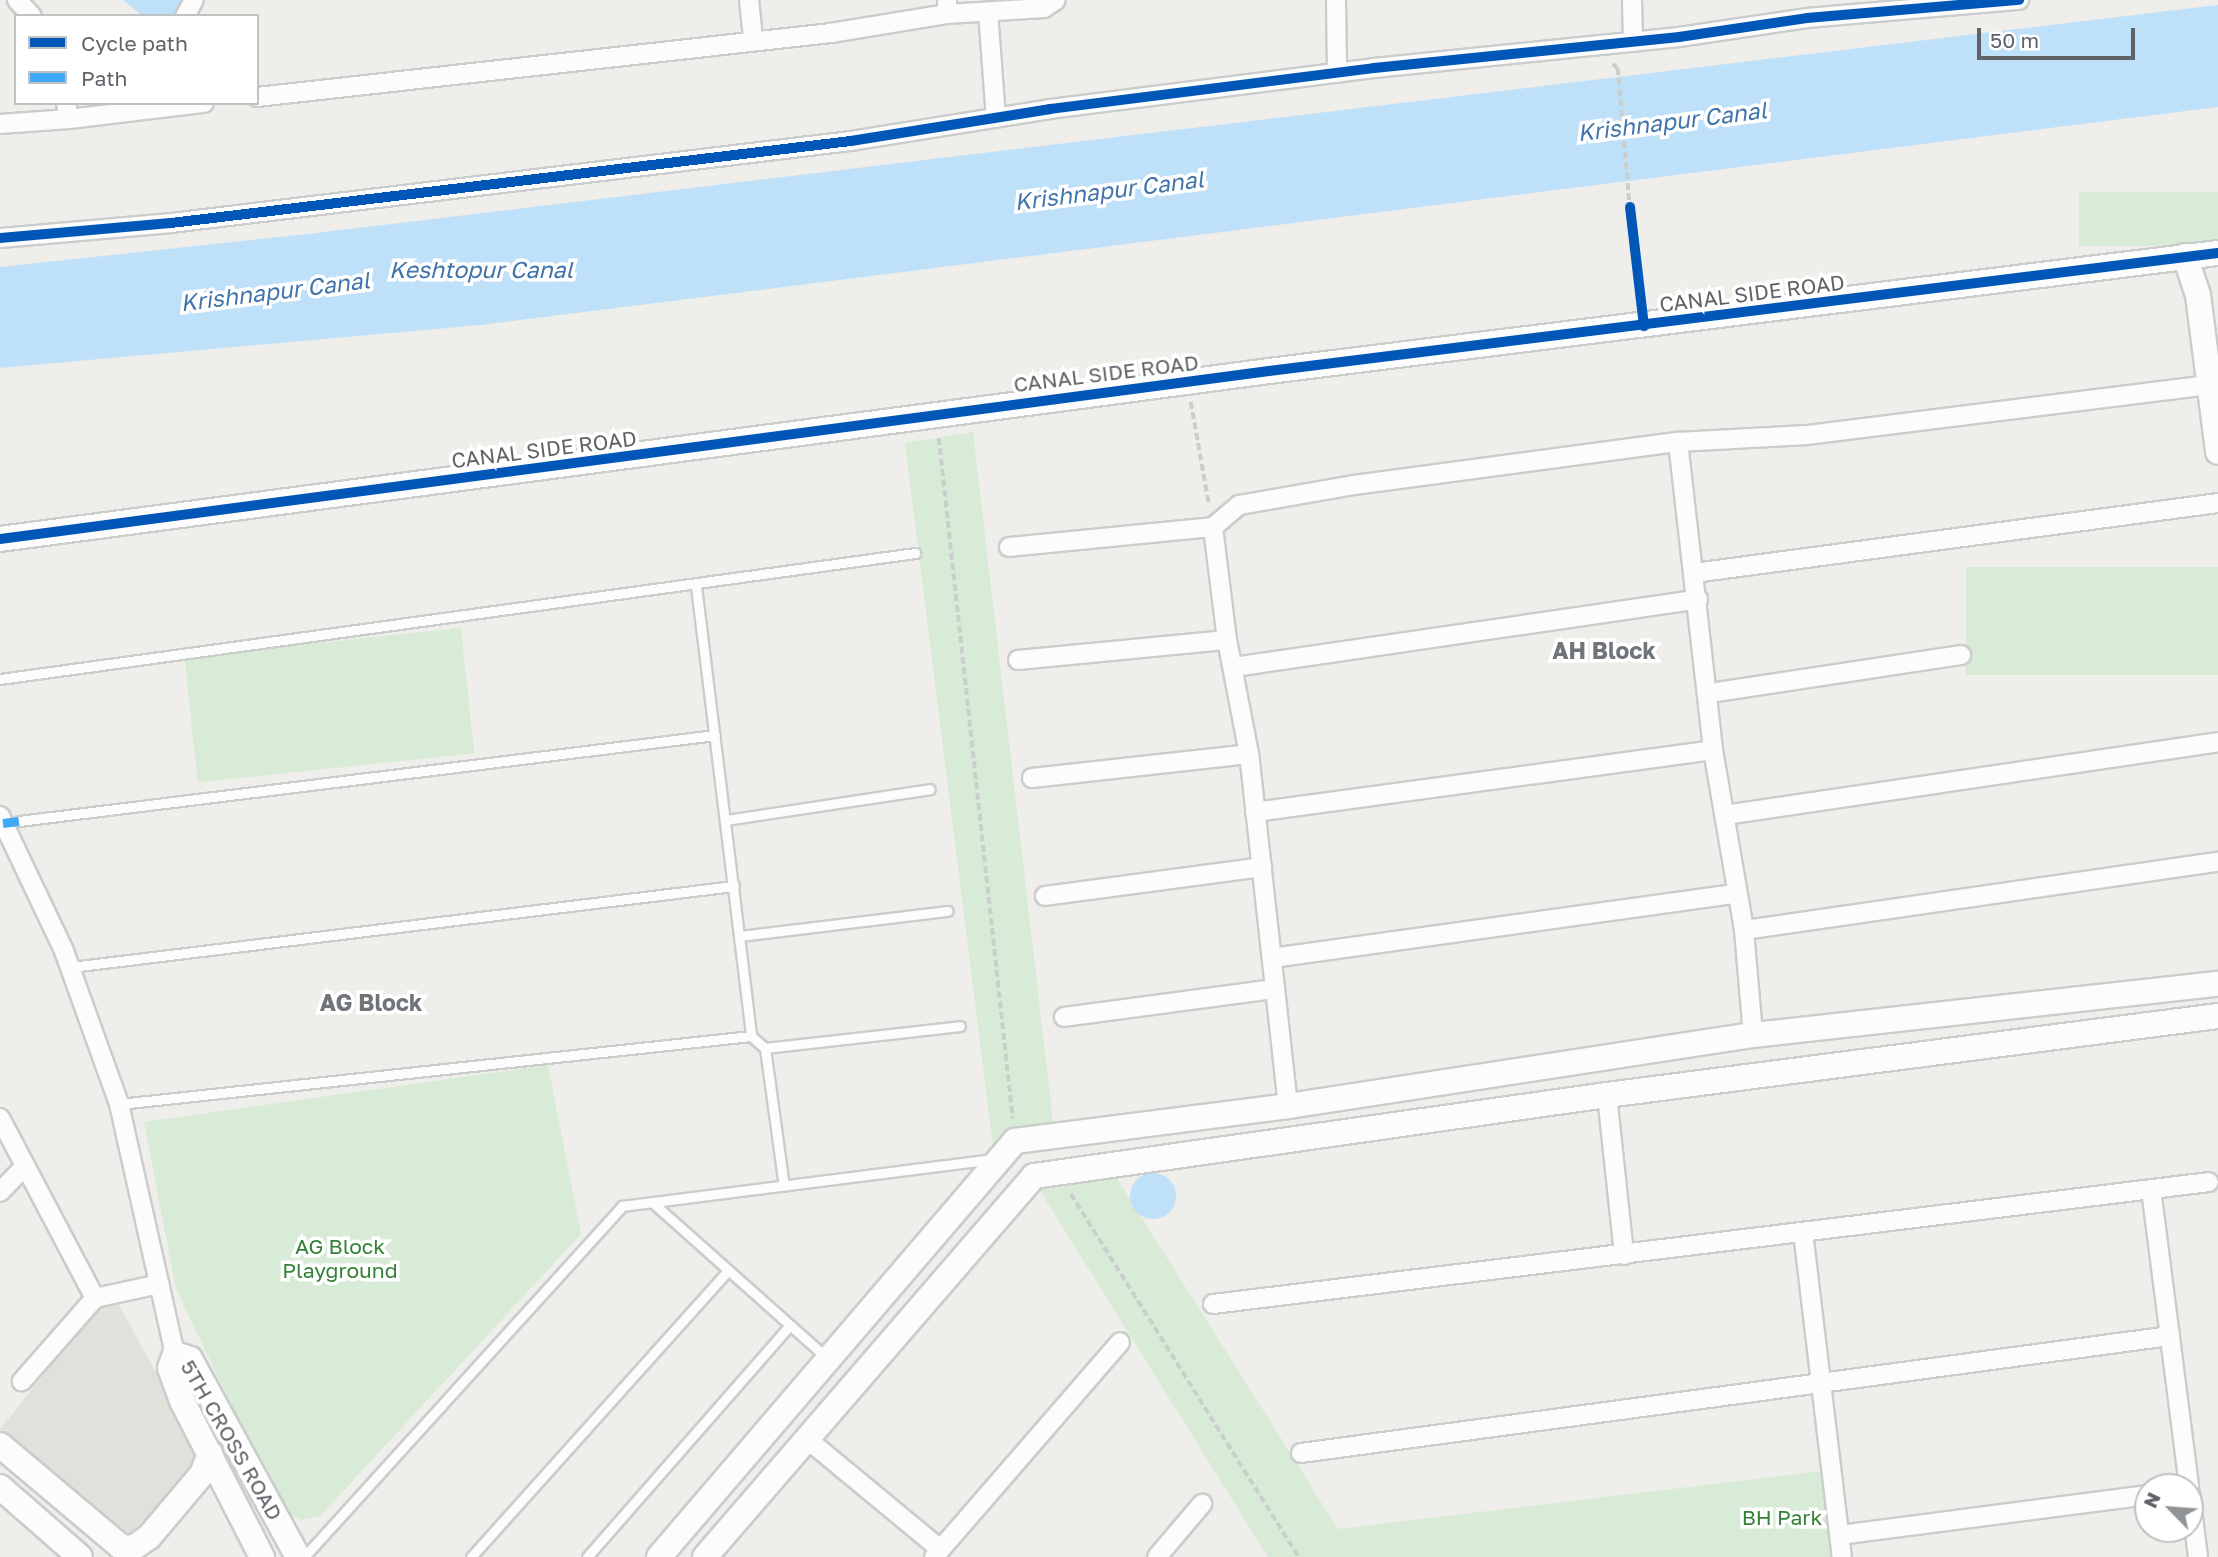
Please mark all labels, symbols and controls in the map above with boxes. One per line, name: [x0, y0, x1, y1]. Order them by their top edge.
legend: [14, 14, 259, 105]
scale bar: [1980, 14, 2138, 58]
text: 50 m: [1990, 27, 2039, 53]
text: Cycle path: [81, 30, 188, 56]
text: Path: [81, 65, 128, 91]
water label: Krishnapur Canal: [1576, 96, 1768, 146]
water label: Krishnapur Canal: [1013, 165, 1205, 215]
water label: Keshtopur Canal: [389, 255, 573, 283]
water label: Krishnapur Canal: [179, 266, 371, 316]
street label: CANAL SIDE ROAD: [1658, 269, 1846, 317]
street label: CANAL SIDE ROAD: [1012, 349, 1200, 397]
street label: CANAL SIDE ROAD: [450, 425, 638, 473]
district label: AH Block: [1552, 636, 1656, 664]
district label: AG Block: [320, 988, 422, 1016]
park label: AG Block Playground: [282, 1233, 398, 1283]
street label: 5TH CROSS ROAD: [176, 1355, 288, 1525]
north arrow: [2134, 1473, 2204, 1543]
text: N: [2138, 1488, 2165, 1511]
park label: BH Park: [1742, 1504, 1822, 1530]

